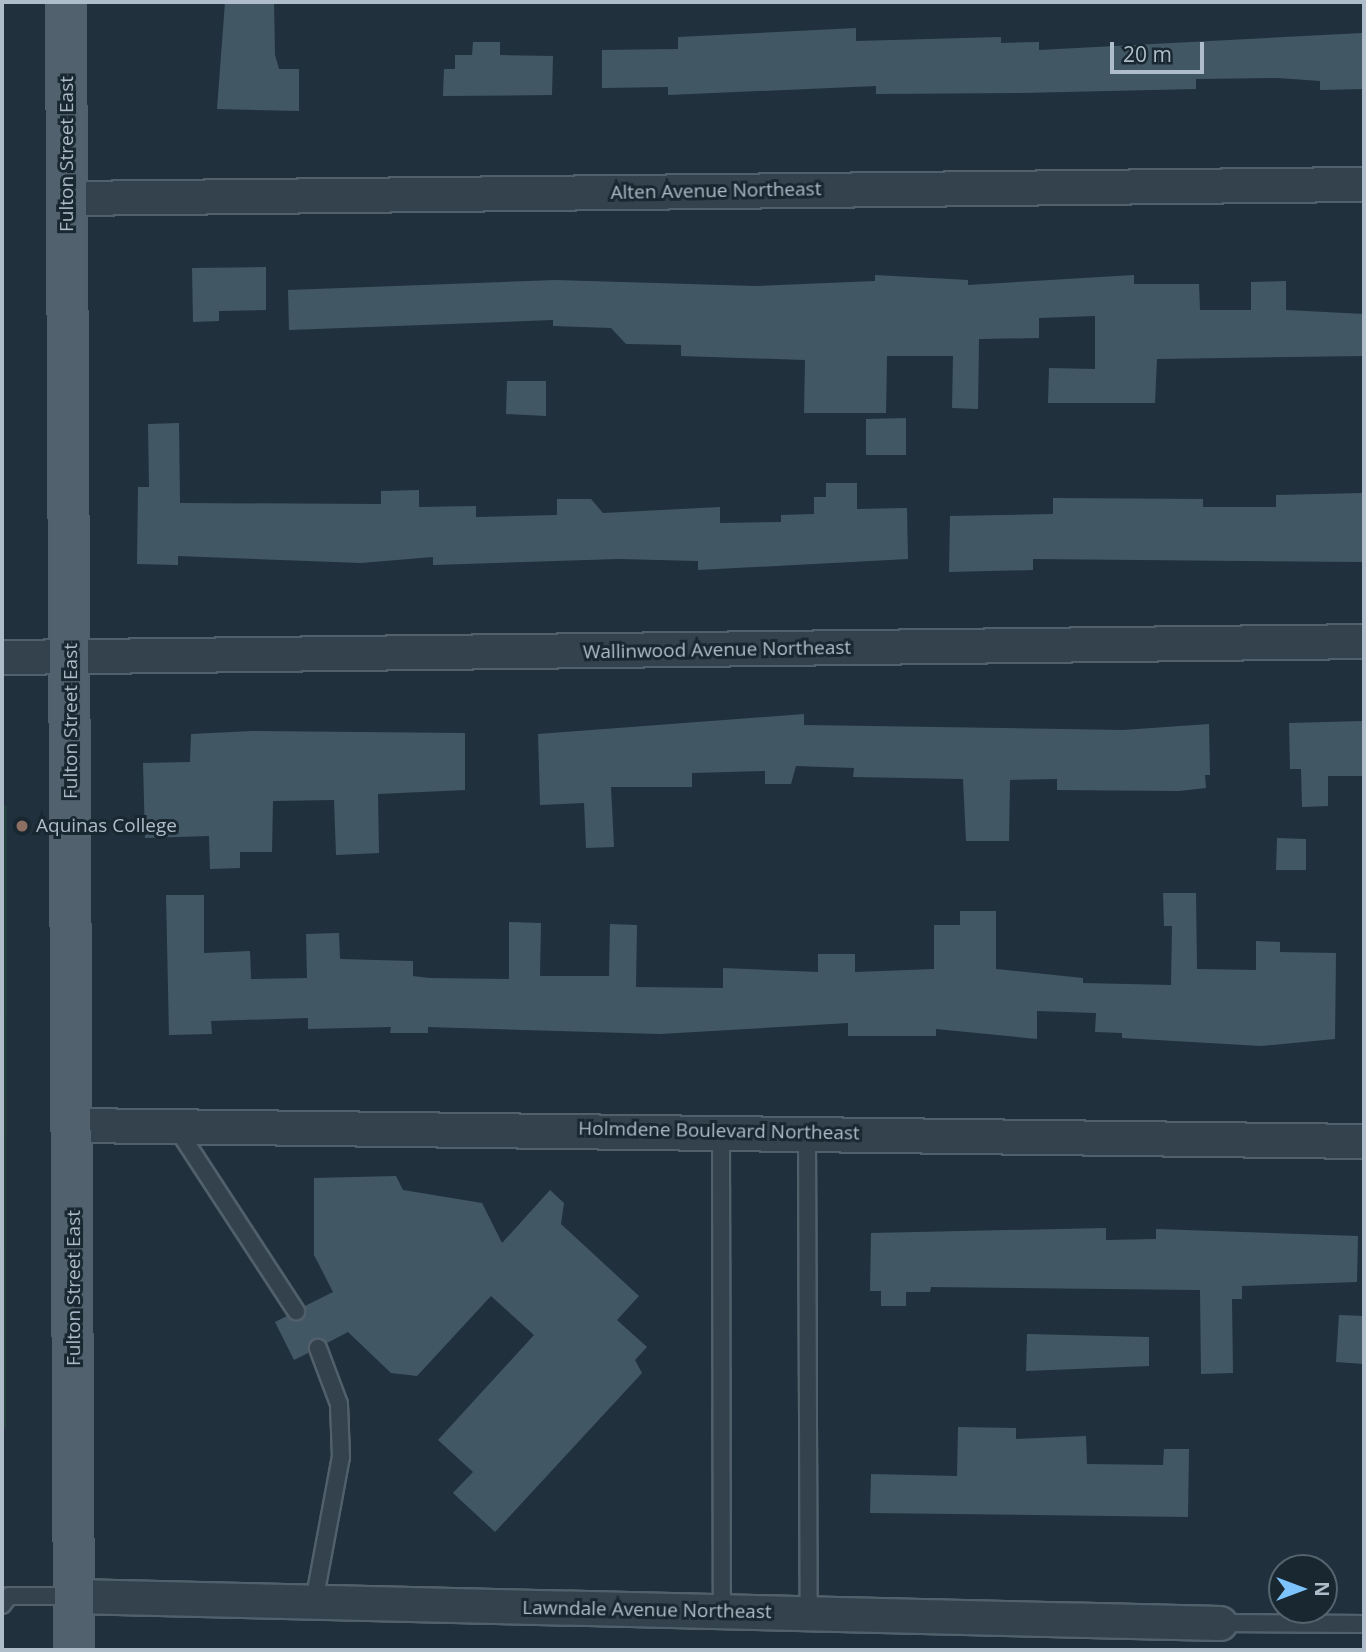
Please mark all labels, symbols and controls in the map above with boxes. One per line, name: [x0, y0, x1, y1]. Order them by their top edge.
scale bar: [1114, 28, 1208, 72]
text: 20 m: [1123, 40, 1172, 68]
street label: Fulton Street East: [56, 76, 78, 232]
street label: Alten Avenue Northeast: [610, 178, 822, 204]
street label: Wallinwood Avenue Northeast: [583, 636, 851, 664]
street label: Fulton Street East: [60, 643, 82, 799]
place label: Aquinas College: [36, 815, 177, 837]
marker: Aquinas College: [14, 818, 30, 834]
street label: Holmdene Boulevard Northeast: [578, 1117, 860, 1145]
street label: Fulton Street East: [63, 1210, 85, 1366]
north arrow: [1268, 1554, 1338, 1624]
text: N: [1309, 1581, 1335, 1597]
street label: Lawndale Avenue Northeast: [522, 1596, 772, 1624]

